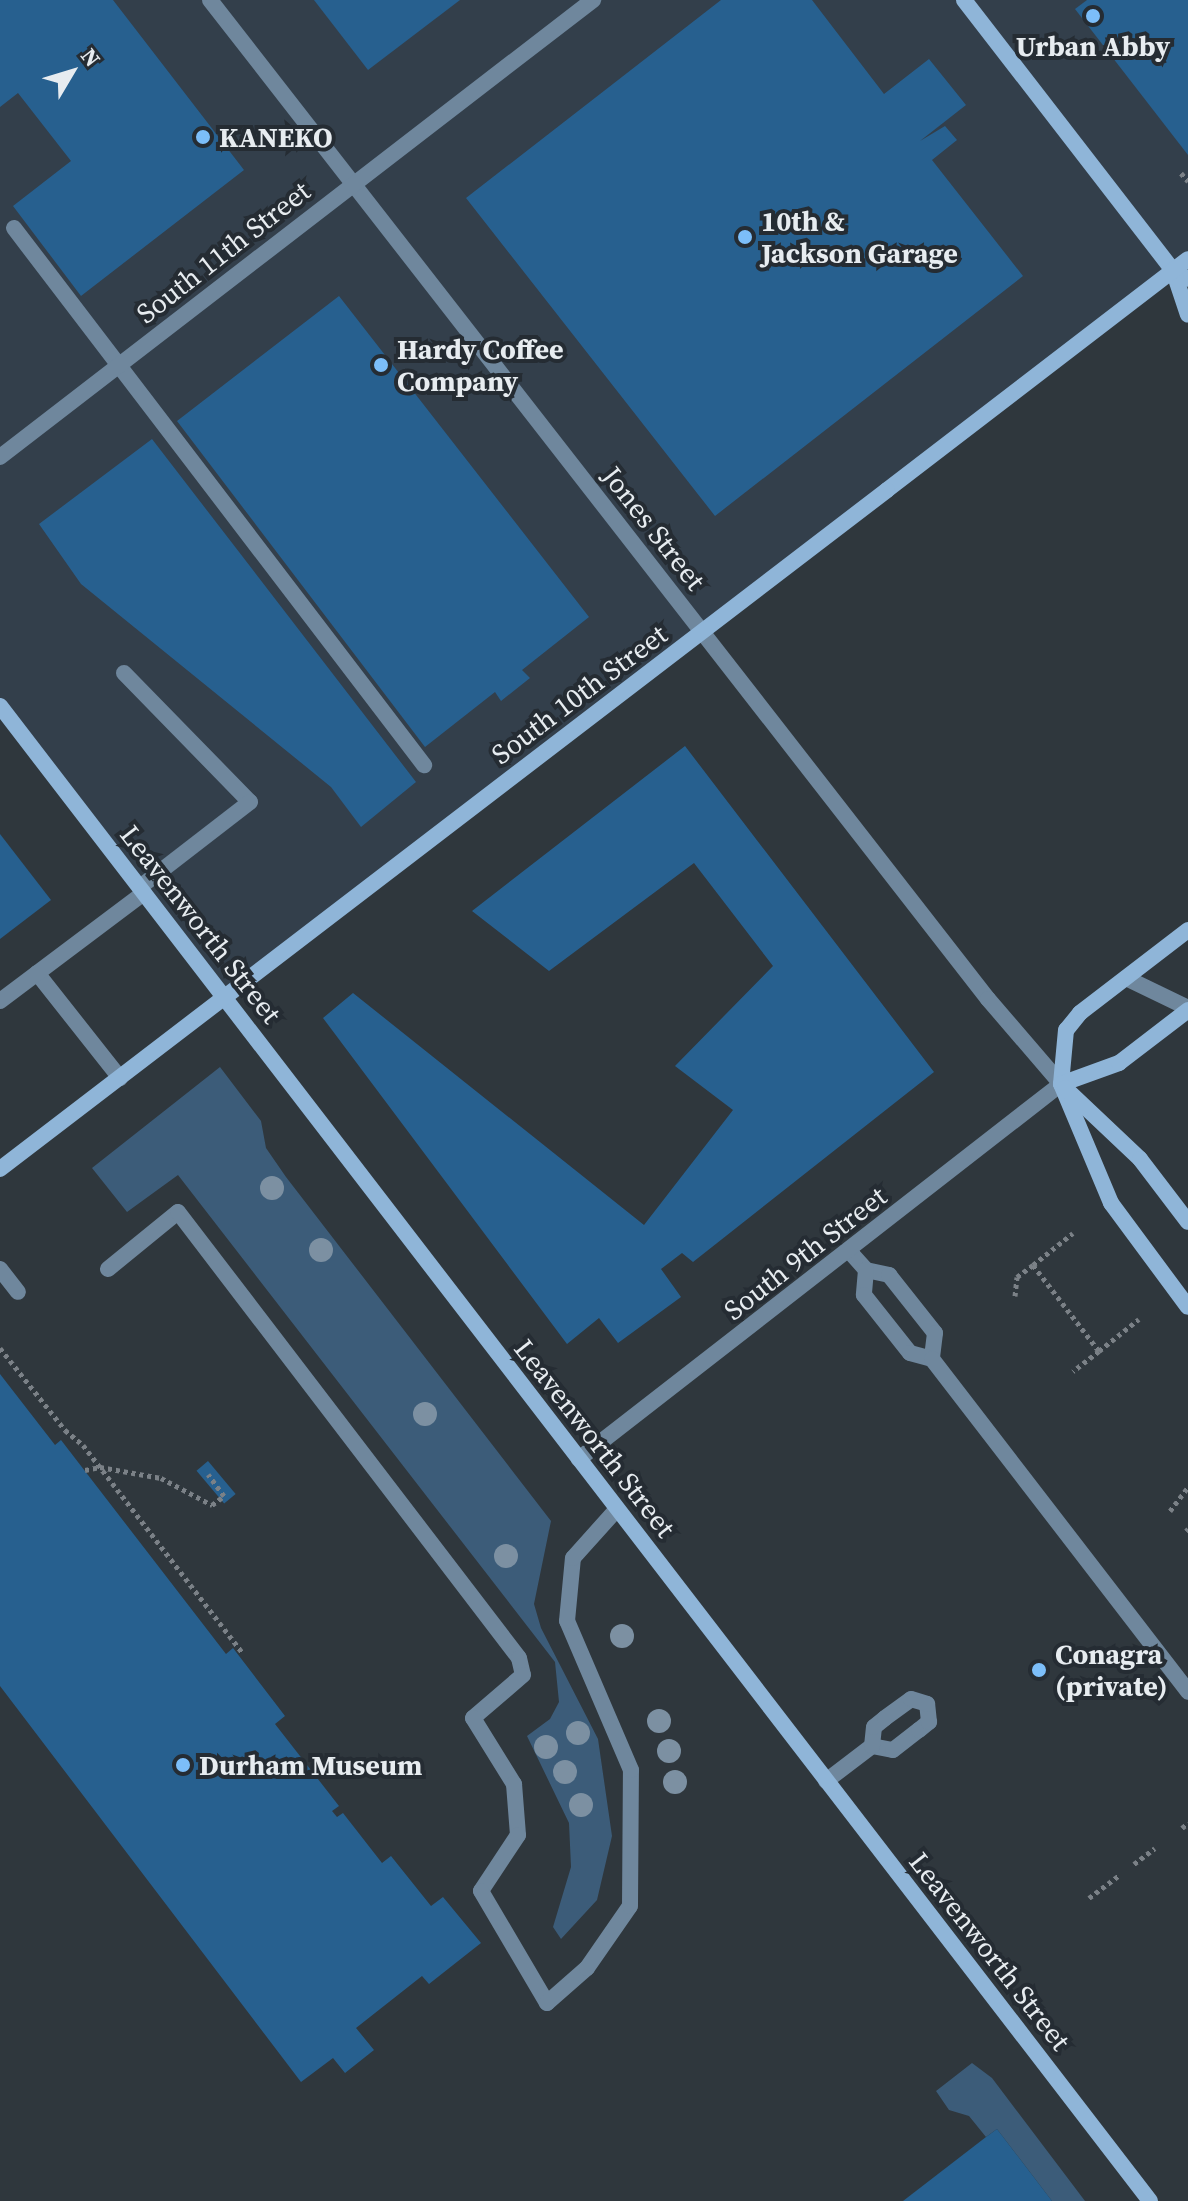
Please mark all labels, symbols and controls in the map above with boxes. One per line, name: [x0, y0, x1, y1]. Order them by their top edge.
marker: Urban Abby: [1084, 7, 1102, 25]
place label: Urban Abby: [1016, 29, 1170, 63]
north arrow: [32, 32, 112, 112]
text: N: [74, 42, 108, 73]
place label: KANEKO: [219, 120, 333, 154]
marker: KANEKO: [194, 128, 212, 146]
street label: South 11th Street: [130, 174, 316, 330]
place label: 10th & Jackson Garage: [761, 204, 958, 270]
marker: 10th & Jackson Garage: [736, 228, 754, 246]
place label: Hardy Coffee Company: [397, 332, 564, 398]
marker: Hardy Coffee Company: [372, 356, 390, 374]
street label: Jones Street: [595, 460, 713, 596]
street label: South 10th Street: [485, 617, 673, 771]
street label: Leavenworth Street: [113, 818, 289, 1030]
street label: South 9th Street: [717, 1179, 893, 1327]
street label: Leavenworth Street: [507, 1332, 683, 1544]
place label: Conagra (private): [1055, 1637, 1168, 1703]
marker: Conagra (private): [1030, 1661, 1048, 1679]
place label: Durham Museum: [199, 1748, 422, 1782]
marker: Durham Museum: [174, 1756, 192, 1774]
street label: Leavenworth Street: [902, 1845, 1078, 2057]

